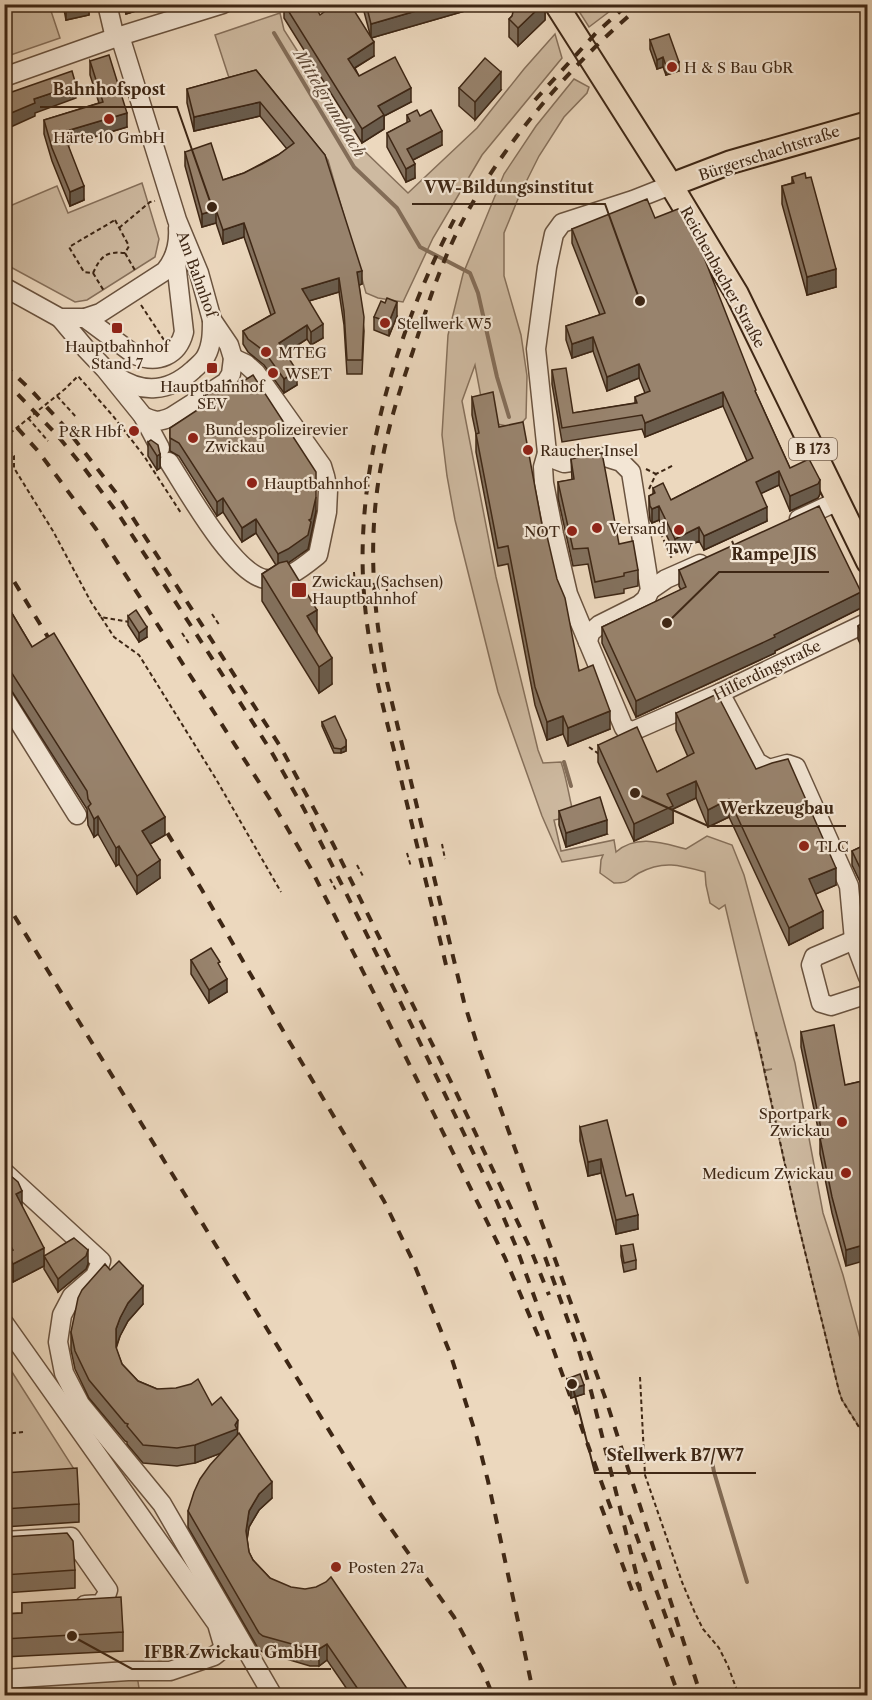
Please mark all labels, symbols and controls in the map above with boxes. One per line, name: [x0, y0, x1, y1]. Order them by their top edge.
water label: Mittelgrundbach: [289, 44, 370, 161]
place label: H & S Bau GbR: [684, 58, 794, 77]
marker: H & S Bau GbR: [665, 60, 679, 74]
callout: Bahnhofspost: [40, 73, 177, 107]
text: Bahnhofspost: [53, 79, 166, 99]
marker: Härte 10 GmbH: [102, 112, 116, 126]
street label: Bürgerschachtstraße: [696, 121, 842, 185]
place label: Härte 10 GmbH: [53, 128, 165, 147]
callout: VW-Bildungsinstitut: [412, 170, 605, 204]
text: VW-Bildungsinstitut: [423, 177, 594, 197]
street label: Reichenbacher Straße: [676, 203, 770, 351]
street label: Am Bahnhof: [172, 227, 222, 321]
place label: Stellwerk W5: [397, 314, 492, 333]
marker: Stellwerk W5: [378, 316, 392, 330]
marker: Hauptbahnhof Stand 7: [110, 321, 124, 335]
place label: Hauptbahnhof Stand 7: [65, 337, 171, 373]
place label: MTEG: [278, 343, 327, 362]
marker: MTEG: [259, 345, 273, 359]
marker: Hauptbahnhof SEV: [205, 361, 219, 375]
place label: WSET: [284, 364, 332, 383]
marker: WSET: [266, 366, 280, 380]
place label: Hauptbahnhof SEV: [160, 377, 266, 413]
place label: Bundespolizeirevier Zwickau: [205, 420, 349, 456]
place label: P&R Hbf: [59, 422, 124, 441]
marker: P&R Hbf: [127, 424, 141, 438]
marker: Bundespolizeirevier Zwickau: [186, 431, 200, 445]
road number: B 173: [789, 438, 837, 460]
place label: Raucher Insel: [540, 441, 639, 460]
marker: Raucher Insel: [521, 443, 535, 457]
place label: Hauptbahnhof: [264, 474, 370, 493]
marker: Hauptbahnhof: [245, 476, 259, 490]
place label: Versand: [608, 519, 666, 538]
marker: Versand: [590, 521, 604, 535]
place label: NOT: [524, 522, 561, 541]
marker: TW: [672, 523, 686, 537]
marker: NOT: [565, 524, 579, 538]
callout: Rampe JIS: [719, 538, 829, 572]
place label: TW: [665, 539, 693, 558]
text: Rampe JIS: [731, 544, 817, 564]
place label: Zwickau (Sachsen) Hauptbahnhof: [312, 572, 443, 608]
marker: Zwickau (Sachsen) Hauptbahnhof: [290, 581, 308, 599]
street label: Hilferdingstraße: [710, 636, 824, 704]
callout: Werkzeugbau: [708, 792, 846, 826]
text: Werkzeugbau: [719, 798, 835, 818]
place label: TLC: [816, 837, 849, 856]
marker: TLC: [797, 839, 811, 853]
place label: Sportpark Zwickau: [759, 1104, 831, 1140]
marker: Sportpark Zwickau: [835, 1115, 849, 1129]
place label: Medicum Zwickau: [702, 1164, 834, 1183]
marker: Medicum Zwickau: [839, 1166, 853, 1180]
callout: Stellwerk B7/W7: [595, 1439, 756, 1473]
text: Stellwerk B7/W7: [606, 1445, 744, 1465]
place label: Posten 27a: [348, 1558, 424, 1577]
marker: Posten 27a: [329, 1560, 343, 1574]
callout: IFBR Zwickau GmbH: [132, 1635, 331, 1669]
text: IFBR Zwickau GmbH: [144, 1642, 318, 1662]

